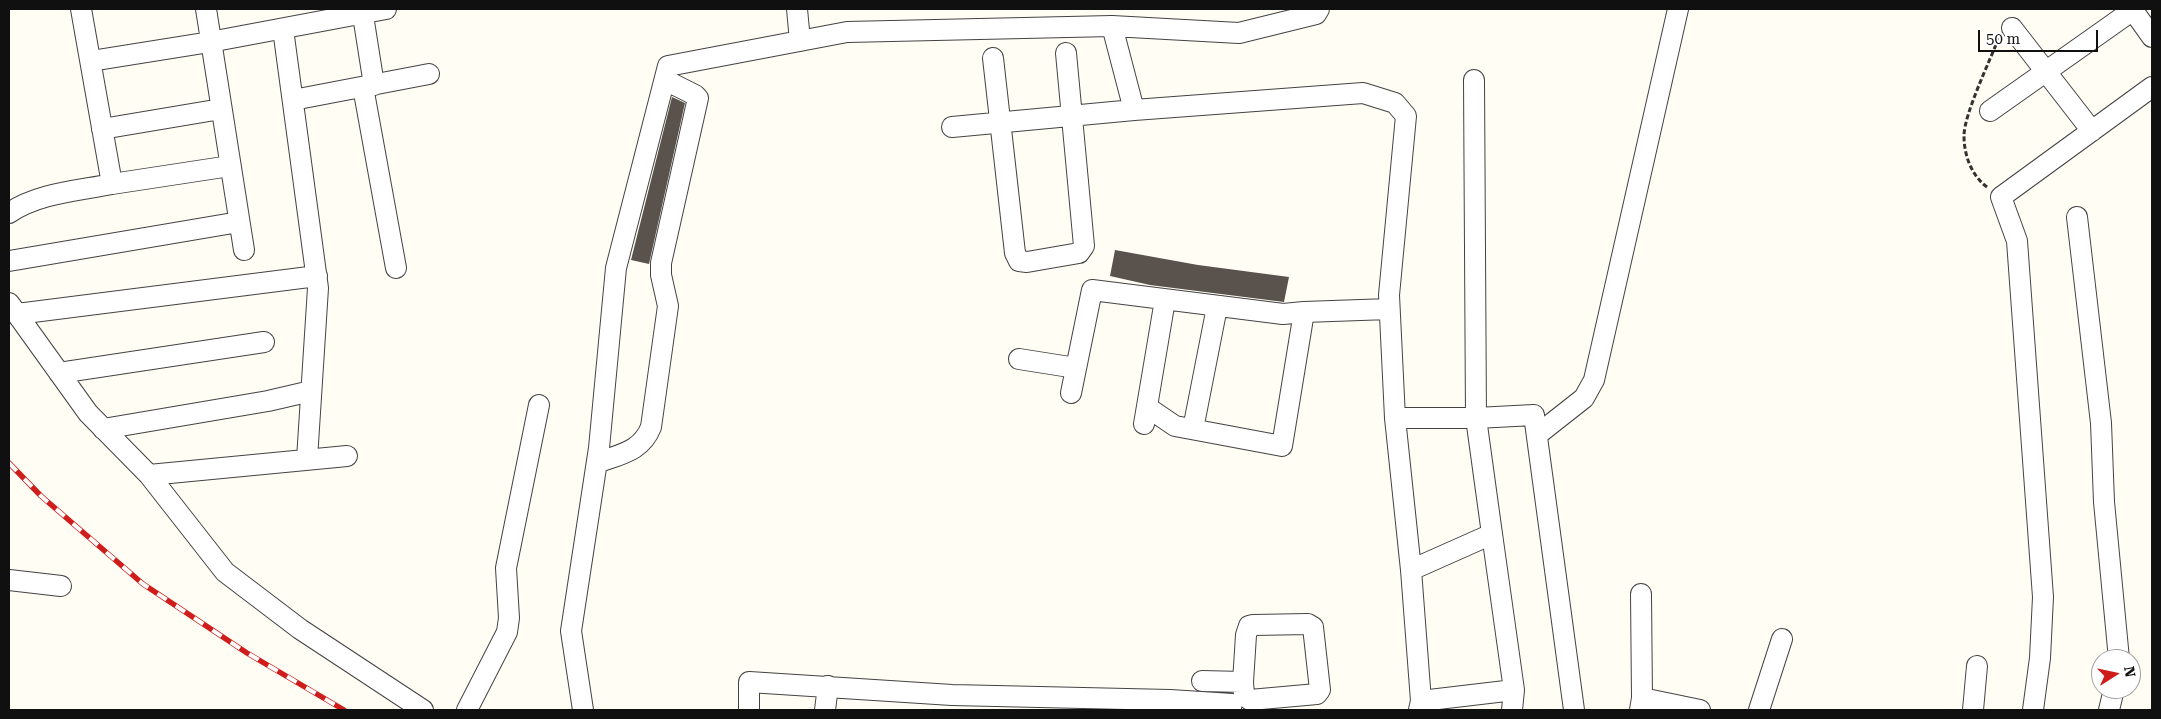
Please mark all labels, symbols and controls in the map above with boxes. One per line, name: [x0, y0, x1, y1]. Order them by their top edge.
scale bar: [1981, 20, 2101, 52]
text: 50 m: [1986, 30, 2020, 48]
north arrow: [2091, 649, 2141, 699]
text: N: [2121, 665, 2139, 678]

